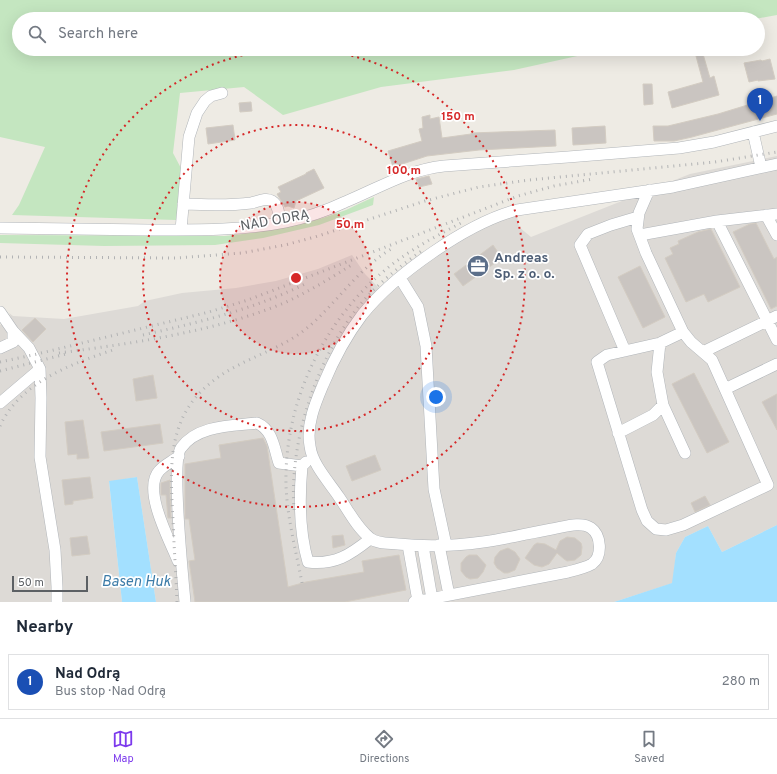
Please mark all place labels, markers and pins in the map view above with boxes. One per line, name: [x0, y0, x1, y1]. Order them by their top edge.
pin: 1: [747, 88, 773, 121]
place label: Andreas Sp. z o. o.: [494, 250, 555, 283]
office icon: Andreas Sp. z o. o.: [465, 253, 491, 279]
centre of rings: [289, 271, 303, 285]

